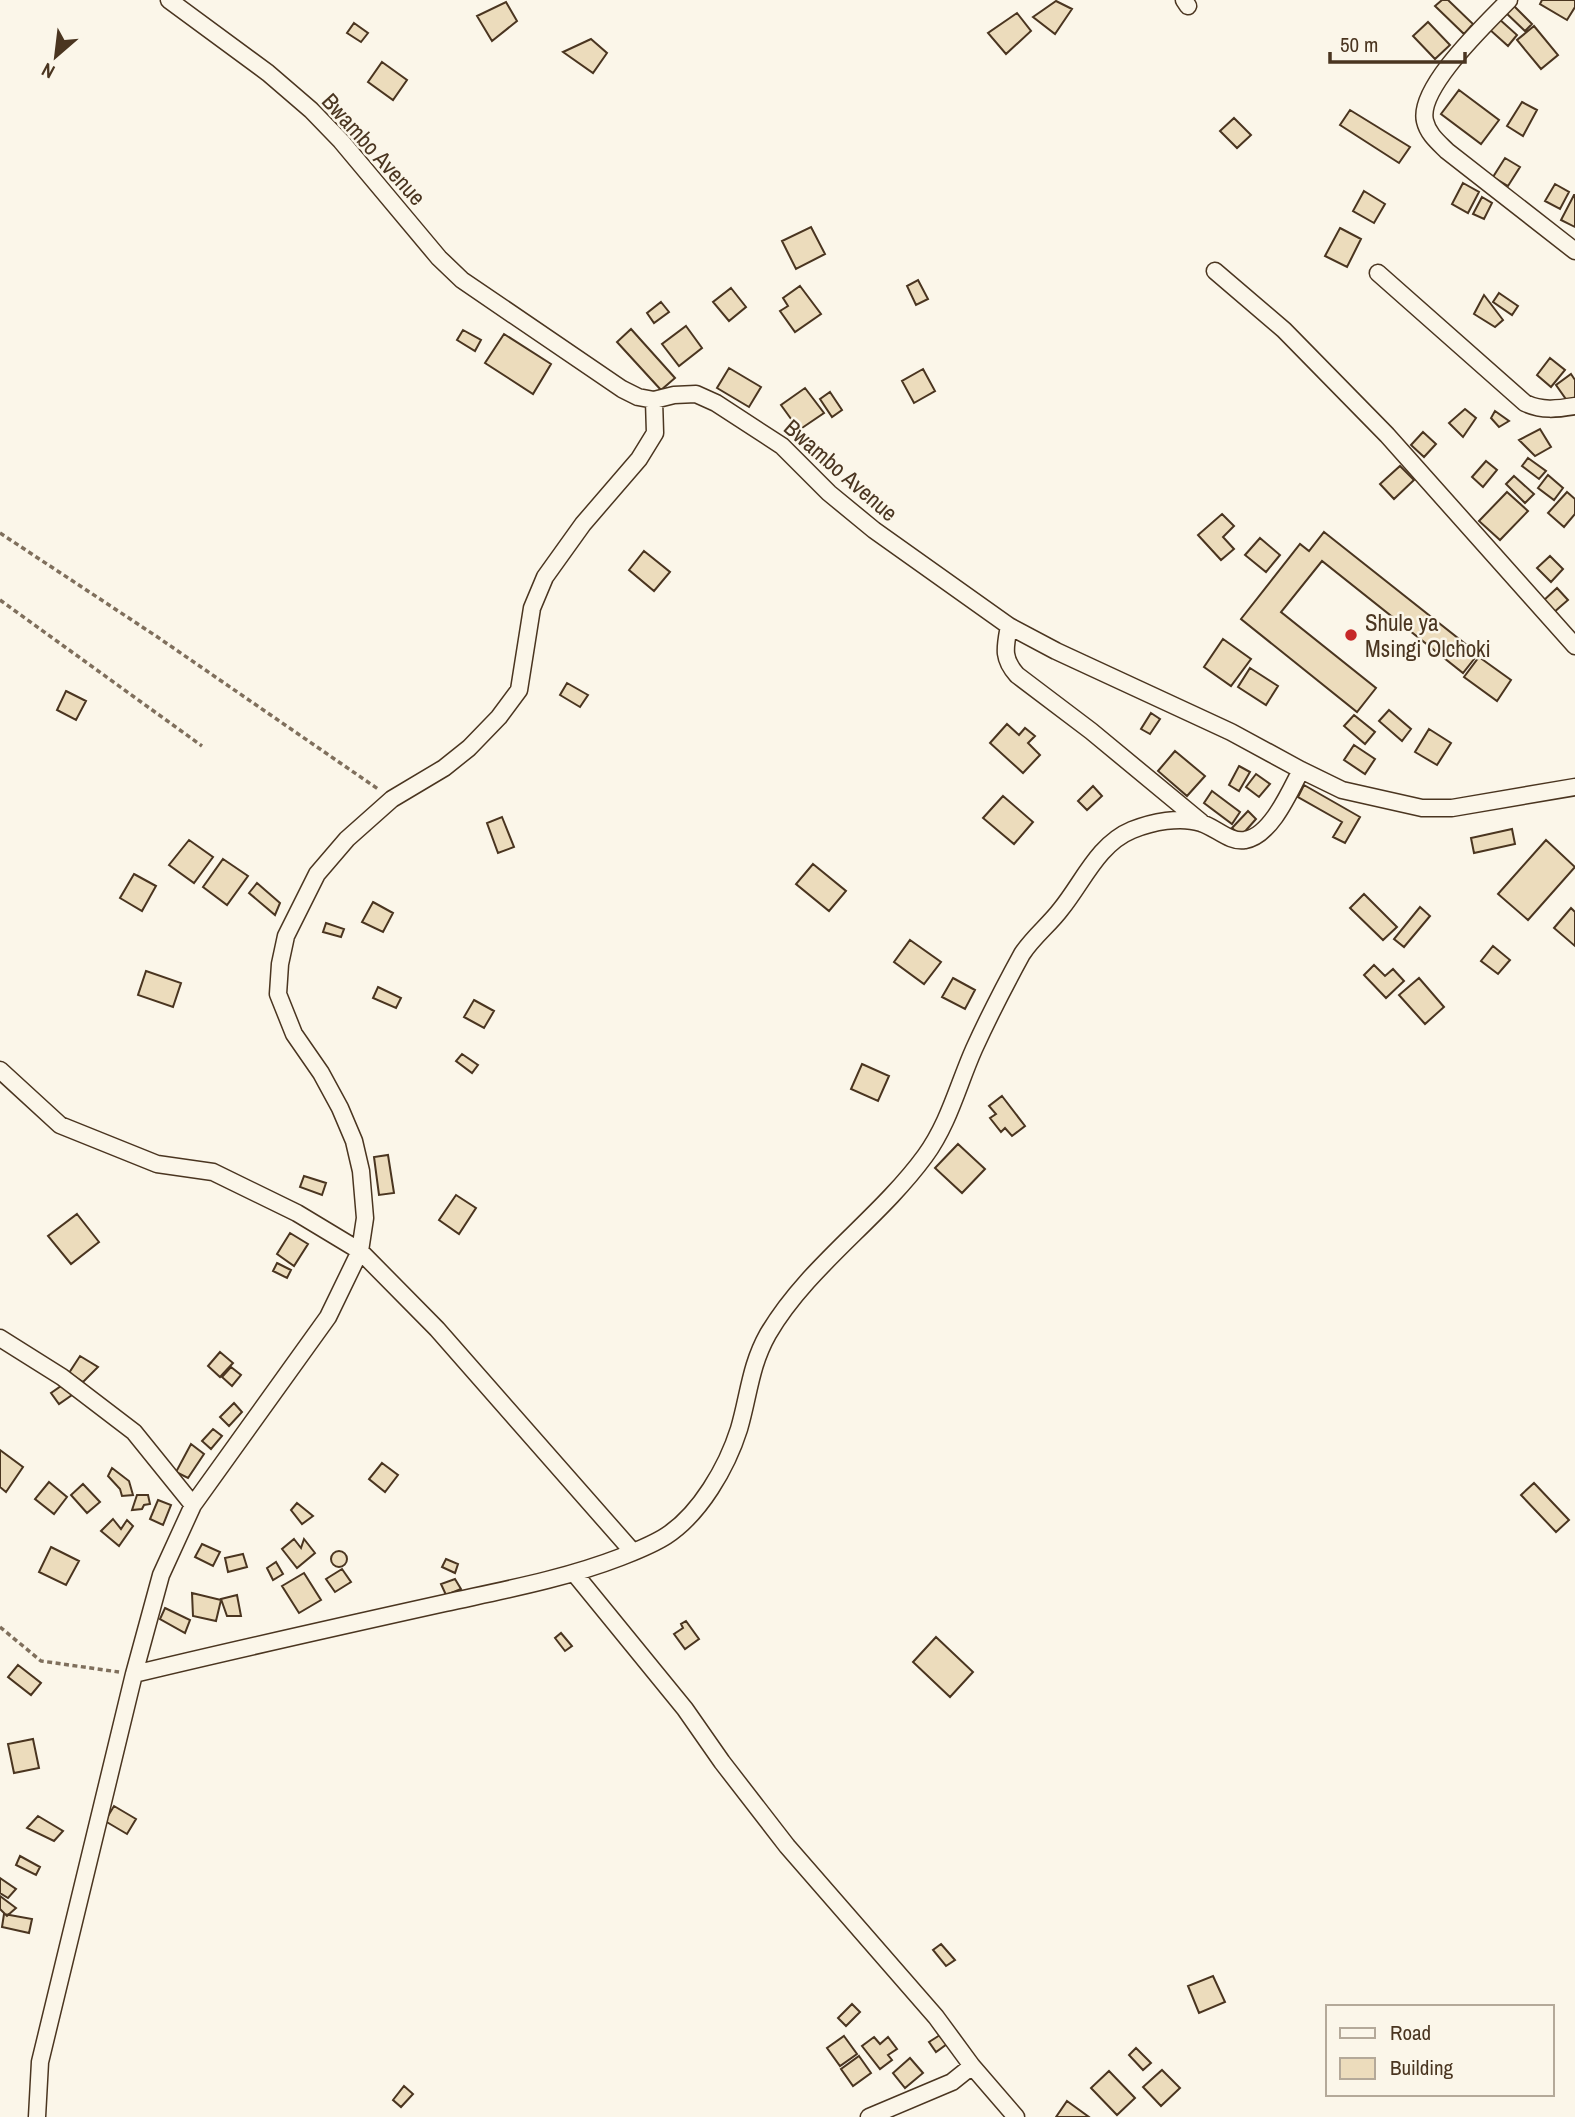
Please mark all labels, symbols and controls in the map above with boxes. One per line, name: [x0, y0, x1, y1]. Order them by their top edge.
north arrow: [21, 21, 91, 91]
scale bar: [1330, 21, 1465, 65]
text: 50 m: [1340, 30, 1378, 59]
text: N: [37, 57, 59, 85]
street label: Bwambo Avenue: [315, 86, 433, 212]
street label: Bwambo Avenue: [778, 412, 904, 528]
place label: Shule ya Msingi Olchoki: [1365, 607, 1491, 664]
marker: Shule ya Msingi Olchoki: [1343, 627, 1359, 643]
legend: [1326, 2005, 1554, 2096]
text: Road: [1390, 2018, 1431, 2047]
text: Building: [1390, 2053, 1454, 2082]

